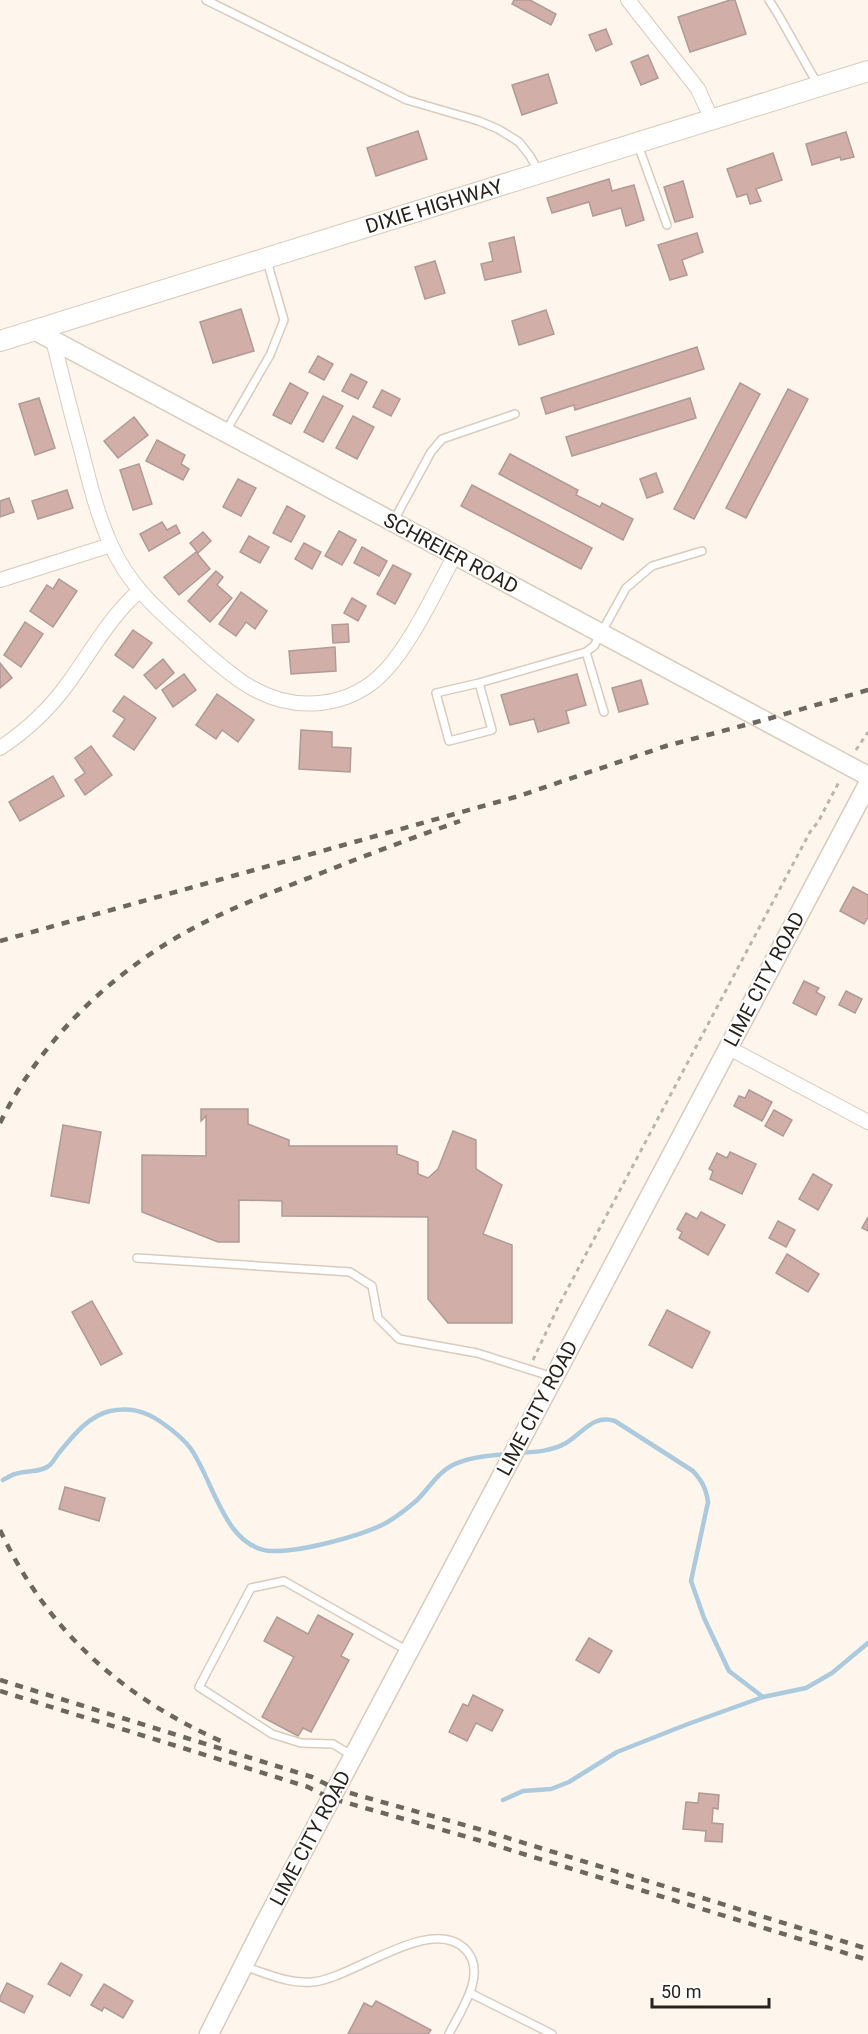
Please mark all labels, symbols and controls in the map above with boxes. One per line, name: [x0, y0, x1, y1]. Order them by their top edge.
street label: DIXIE HIGHWAY: [363, 174, 505, 238]
street label: SCHREIER ROAD: [380, 507, 522, 599]
street label: LIME CITY ROAD: [718, 907, 810, 1051]
street label: LIME CITY ROAD: [491, 1336, 583, 1480]
street label: LIME CITY ROAD: [264, 1766, 356, 1910]
scale bar: [652, 1971, 769, 2009]
text: 50 m: [661, 1981, 701, 2002]

